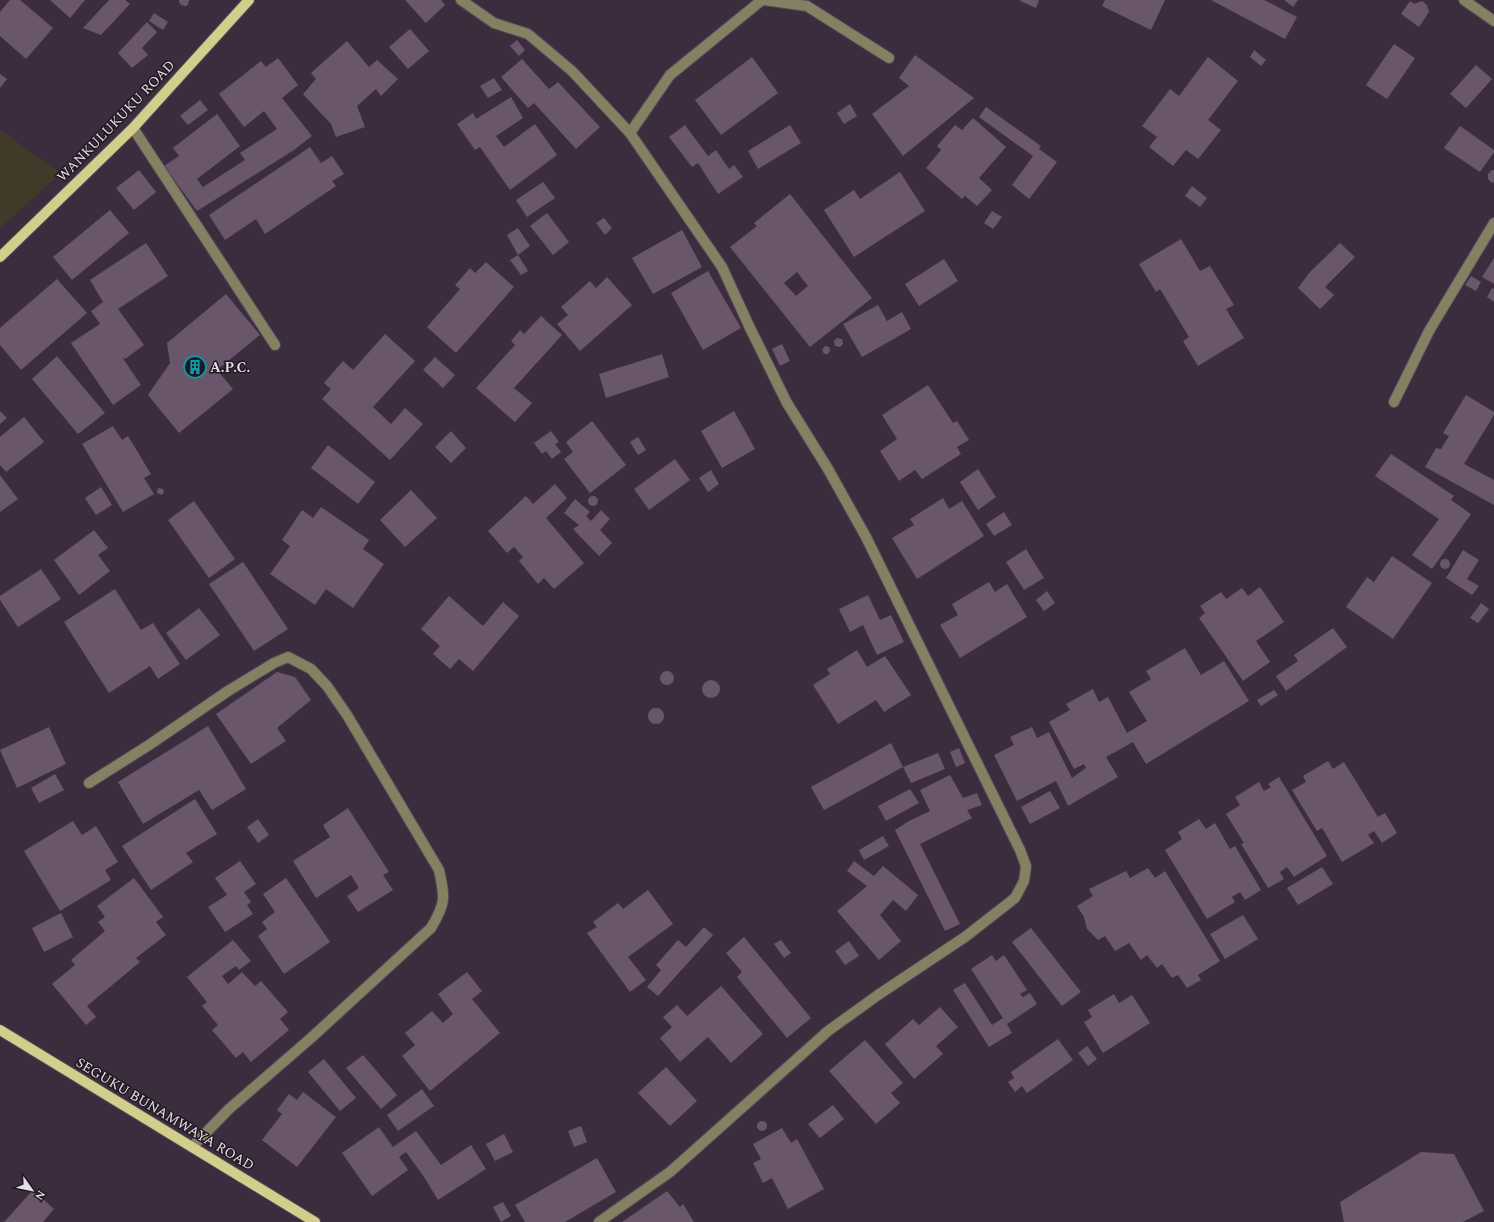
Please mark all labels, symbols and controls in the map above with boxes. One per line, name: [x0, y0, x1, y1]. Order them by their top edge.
street label: WANKULUKUKU ROAD: [52, 55, 180, 187]
building icon: A.P.C.: [182, 354, 208, 380]
place label: A.P.C.: [210, 357, 250, 378]
street label: SEGUKU BUNAMWAYA ROAD: [72, 1052, 258, 1176]
north arrow: [12, 1170, 52, 1210]
text: N: [30, 1187, 50, 1204]

